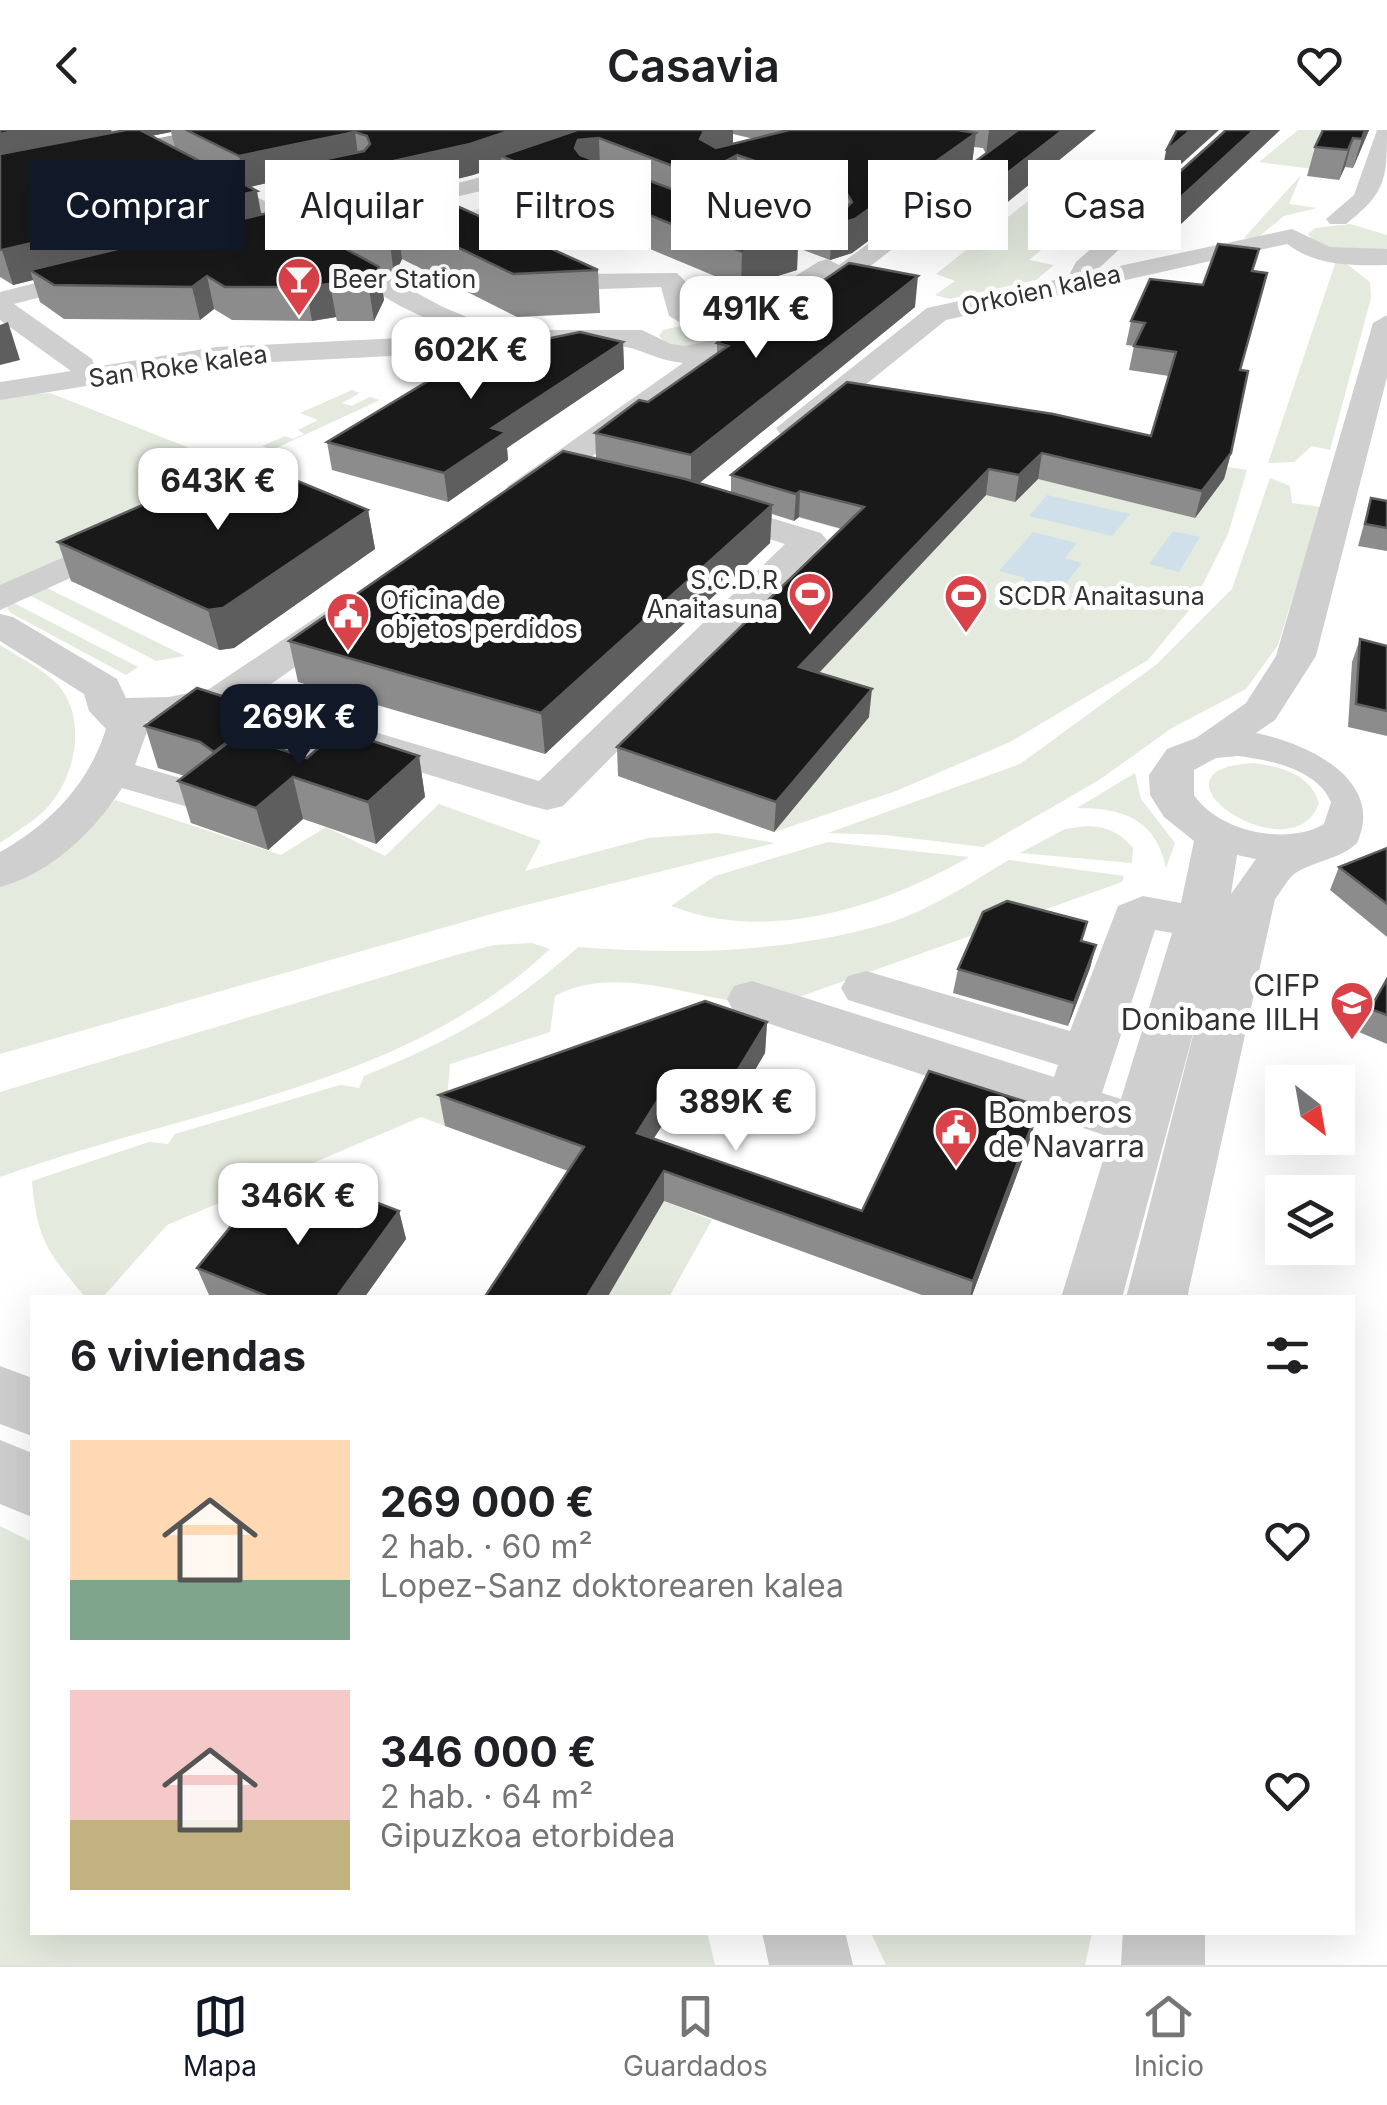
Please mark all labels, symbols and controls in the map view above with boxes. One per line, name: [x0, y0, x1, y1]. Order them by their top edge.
icon: back: [40, 38, 95, 93]
text: Casavia: [607, 38, 780, 93]
icon: heart: [1292, 38, 1347, 93]
chip: Comprar: [30, 160, 245, 250]
chip: Alquilar: [265, 160, 459, 250]
chip: Filtros: [479, 160, 651, 250]
chip: Nuevo: [671, 160, 848, 250]
chip: Piso: [868, 160, 1008, 250]
chip: Casa: [1028, 160, 1181, 250]
bar icon: Beer Station: [276, 256, 322, 317]
street label: Orkoien kalea: [959, 258, 1123, 322]
place label: Beer Station: [332, 264, 476, 294]
pin: 491K €: [675, 276, 837, 361]
text: 491K €: [702, 289, 810, 328]
pin: 602K €: [390, 317, 552, 402]
text: 602K €: [413, 330, 529, 369]
street label: San Roke kalea: [87, 339, 269, 393]
pin: 643K €: [137, 448, 299, 533]
text: 643K €: [160, 461, 276, 500]
place label: S.C.D.R Anaitasuna: [647, 565, 778, 624]
sports icon: S.C.D.R Anaitasuna: [787, 571, 833, 632]
sports icon: SCDR Anaitasuna: [943, 573, 989, 634]
place label: SCDR Anaitasuna: [998, 581, 1205, 611]
place label: Oficina de objetos perdidos: [380, 585, 578, 644]
public building icon: Oficina de objetos perdidos: [325, 591, 371, 652]
pin: 269K €: [218, 684, 380, 769]
text: 269K €: [242, 697, 356, 736]
place label: CIFP Donibane IILH: [1121, 967, 1320, 1037]
school or university icon: CIFP Donibane IILH: [1329, 980, 1375, 1041]
north arrow: [1265, 1065, 1355, 1155]
map controls: [1265, 1065, 1355, 1265]
pin: 389K €: [655, 1069, 817, 1154]
text: 389K €: [679, 1082, 793, 1121]
place label: Bomberos de Navarra: [988, 1094, 1145, 1164]
public building icon: Bomberos de Navarra: [933, 1107, 979, 1168]
pin: 346K €: [217, 1163, 379, 1248]
button: layers: [1265, 1175, 1355, 1265]
text: 346K €: [240, 1176, 356, 1215]
icon: filters: [1260, 1328, 1315, 1383]
text: 6 viviendas: [70, 1330, 306, 1381]
text: 269 000 €: [380, 1476, 595, 1527]
icon: home: [150, 1480, 270, 1600]
icon: heart: [1260, 1513, 1315, 1568]
text: 2 hab. · 60 m²: [380, 1527, 593, 1566]
text: Lopez-Sanz doktorearen kalea: [380, 1566, 844, 1605]
text: 346 000 €: [380, 1726, 596, 1777]
icon: home: [150, 1730, 270, 1850]
icon: heart: [1260, 1763, 1315, 1818]
text: 2 hab. · 64 m²: [380, 1777, 593, 1816]
text: Gipuzkoa etorbidea: [380, 1816, 676, 1855]
tab: Mapa: [183, 1989, 257, 2083]
tab: Guardados: [623, 1989, 768, 2083]
tab: Inicio: [1134, 1989, 1204, 2083]

